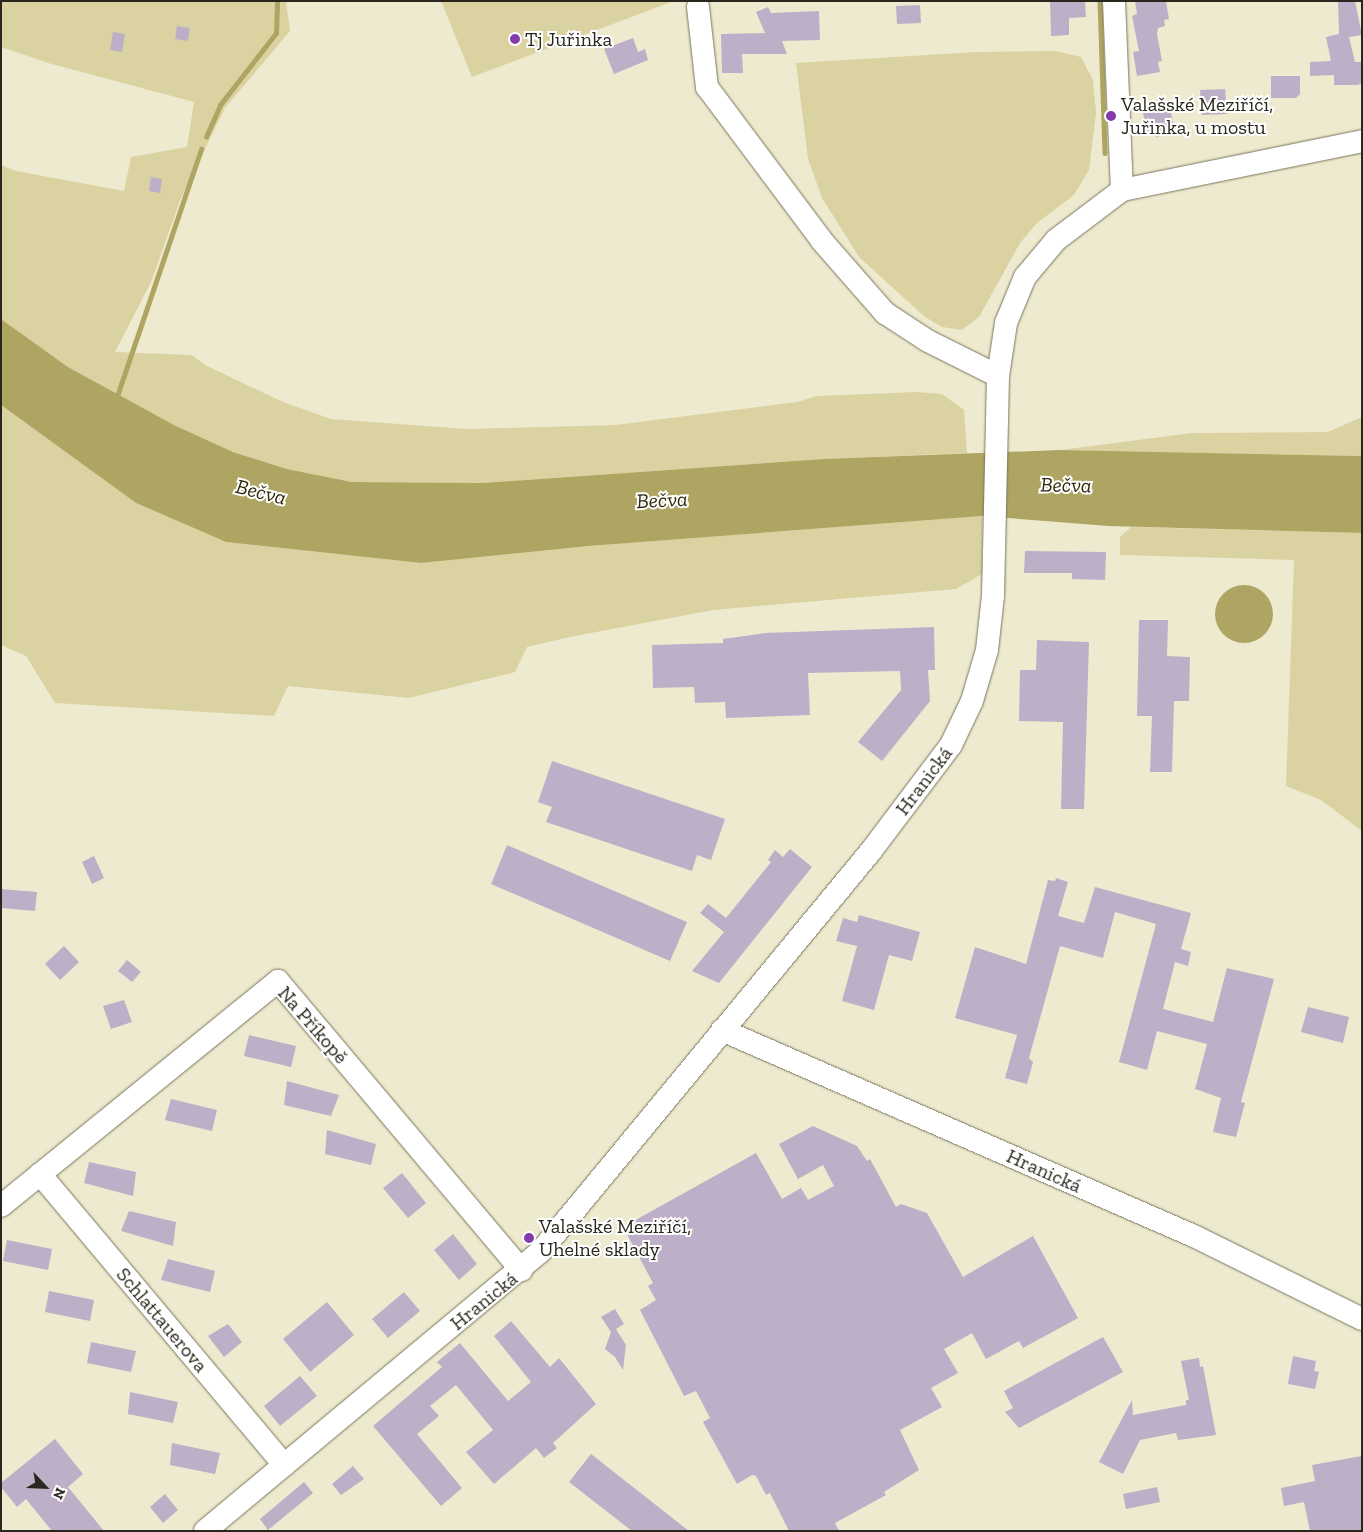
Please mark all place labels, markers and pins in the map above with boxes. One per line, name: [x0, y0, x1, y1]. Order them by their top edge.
place label: Tj Juřinka: [525, 27, 612, 51]
marker: Tj Juřinka: [509, 33, 521, 45]
place label: Valašské Meziříčí, Juřinka, u mostu: [1121, 92, 1273, 139]
marker: Valašské Meziříčí, Juřinka, u mostu: [1105, 110, 1117, 122]
place label: Valašské Meziříčí, Uhelné sklady: [539, 1214, 691, 1261]
marker: Valašské Meziříčí, Uhelné sklady: [523, 1232, 535, 1244]

